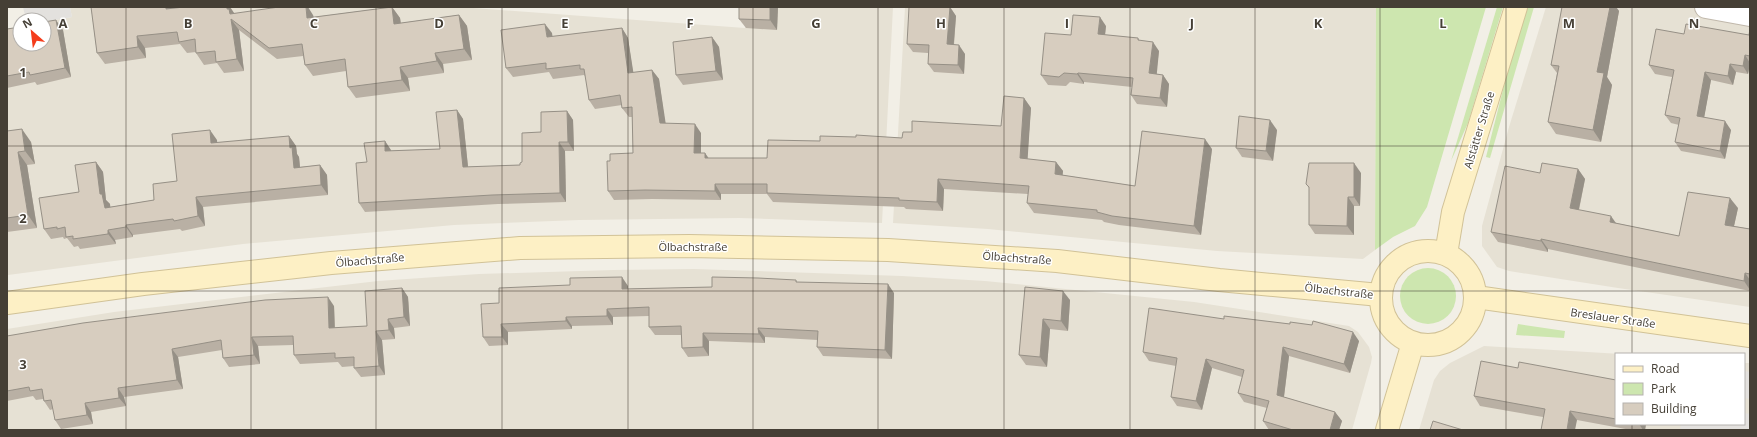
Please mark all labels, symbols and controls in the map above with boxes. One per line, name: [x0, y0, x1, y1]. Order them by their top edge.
north arrow: [12, 12, 52, 52]
text: N: [20, 14, 35, 31]
text: A: [59, 14, 68, 32]
text: B: [184, 14, 193, 32]
text: C: [310, 14, 318, 32]
text: D: [434, 14, 444, 32]
text: E: [561, 14, 569, 32]
text: F: [686, 14, 694, 32]
text: G: [811, 14, 821, 32]
text: H: [936, 14, 946, 32]
text: I: [1065, 14, 1069, 32]
text: J: [1189, 14, 1194, 32]
text: K: [1314, 14, 1323, 32]
text: L: [1439, 14, 1447, 32]
text: M: [1563, 14, 1575, 32]
text: N: [1689, 14, 1699, 32]
text: 1: [19, 63, 27, 81]
street label: Alstätter Straße: [1460, 89, 1497, 170]
text: 2: [19, 209, 27, 227]
street label: Ölbachstraße: [659, 239, 728, 254]
street label: Ölbachstraße: [982, 248, 1052, 267]
street label: Ölbachstraße: [335, 249, 405, 270]
street label: Ölbachstraße: [1304, 279, 1374, 302]
street label: Breslauer Straße: [1570, 304, 1657, 331]
legend: [1615, 353, 1745, 425]
text: 3: [19, 355, 27, 373]
text: Road: [1651, 360, 1680, 377]
text: Park: [1651, 380, 1677, 397]
text: Building: [1651, 400, 1697, 417]

